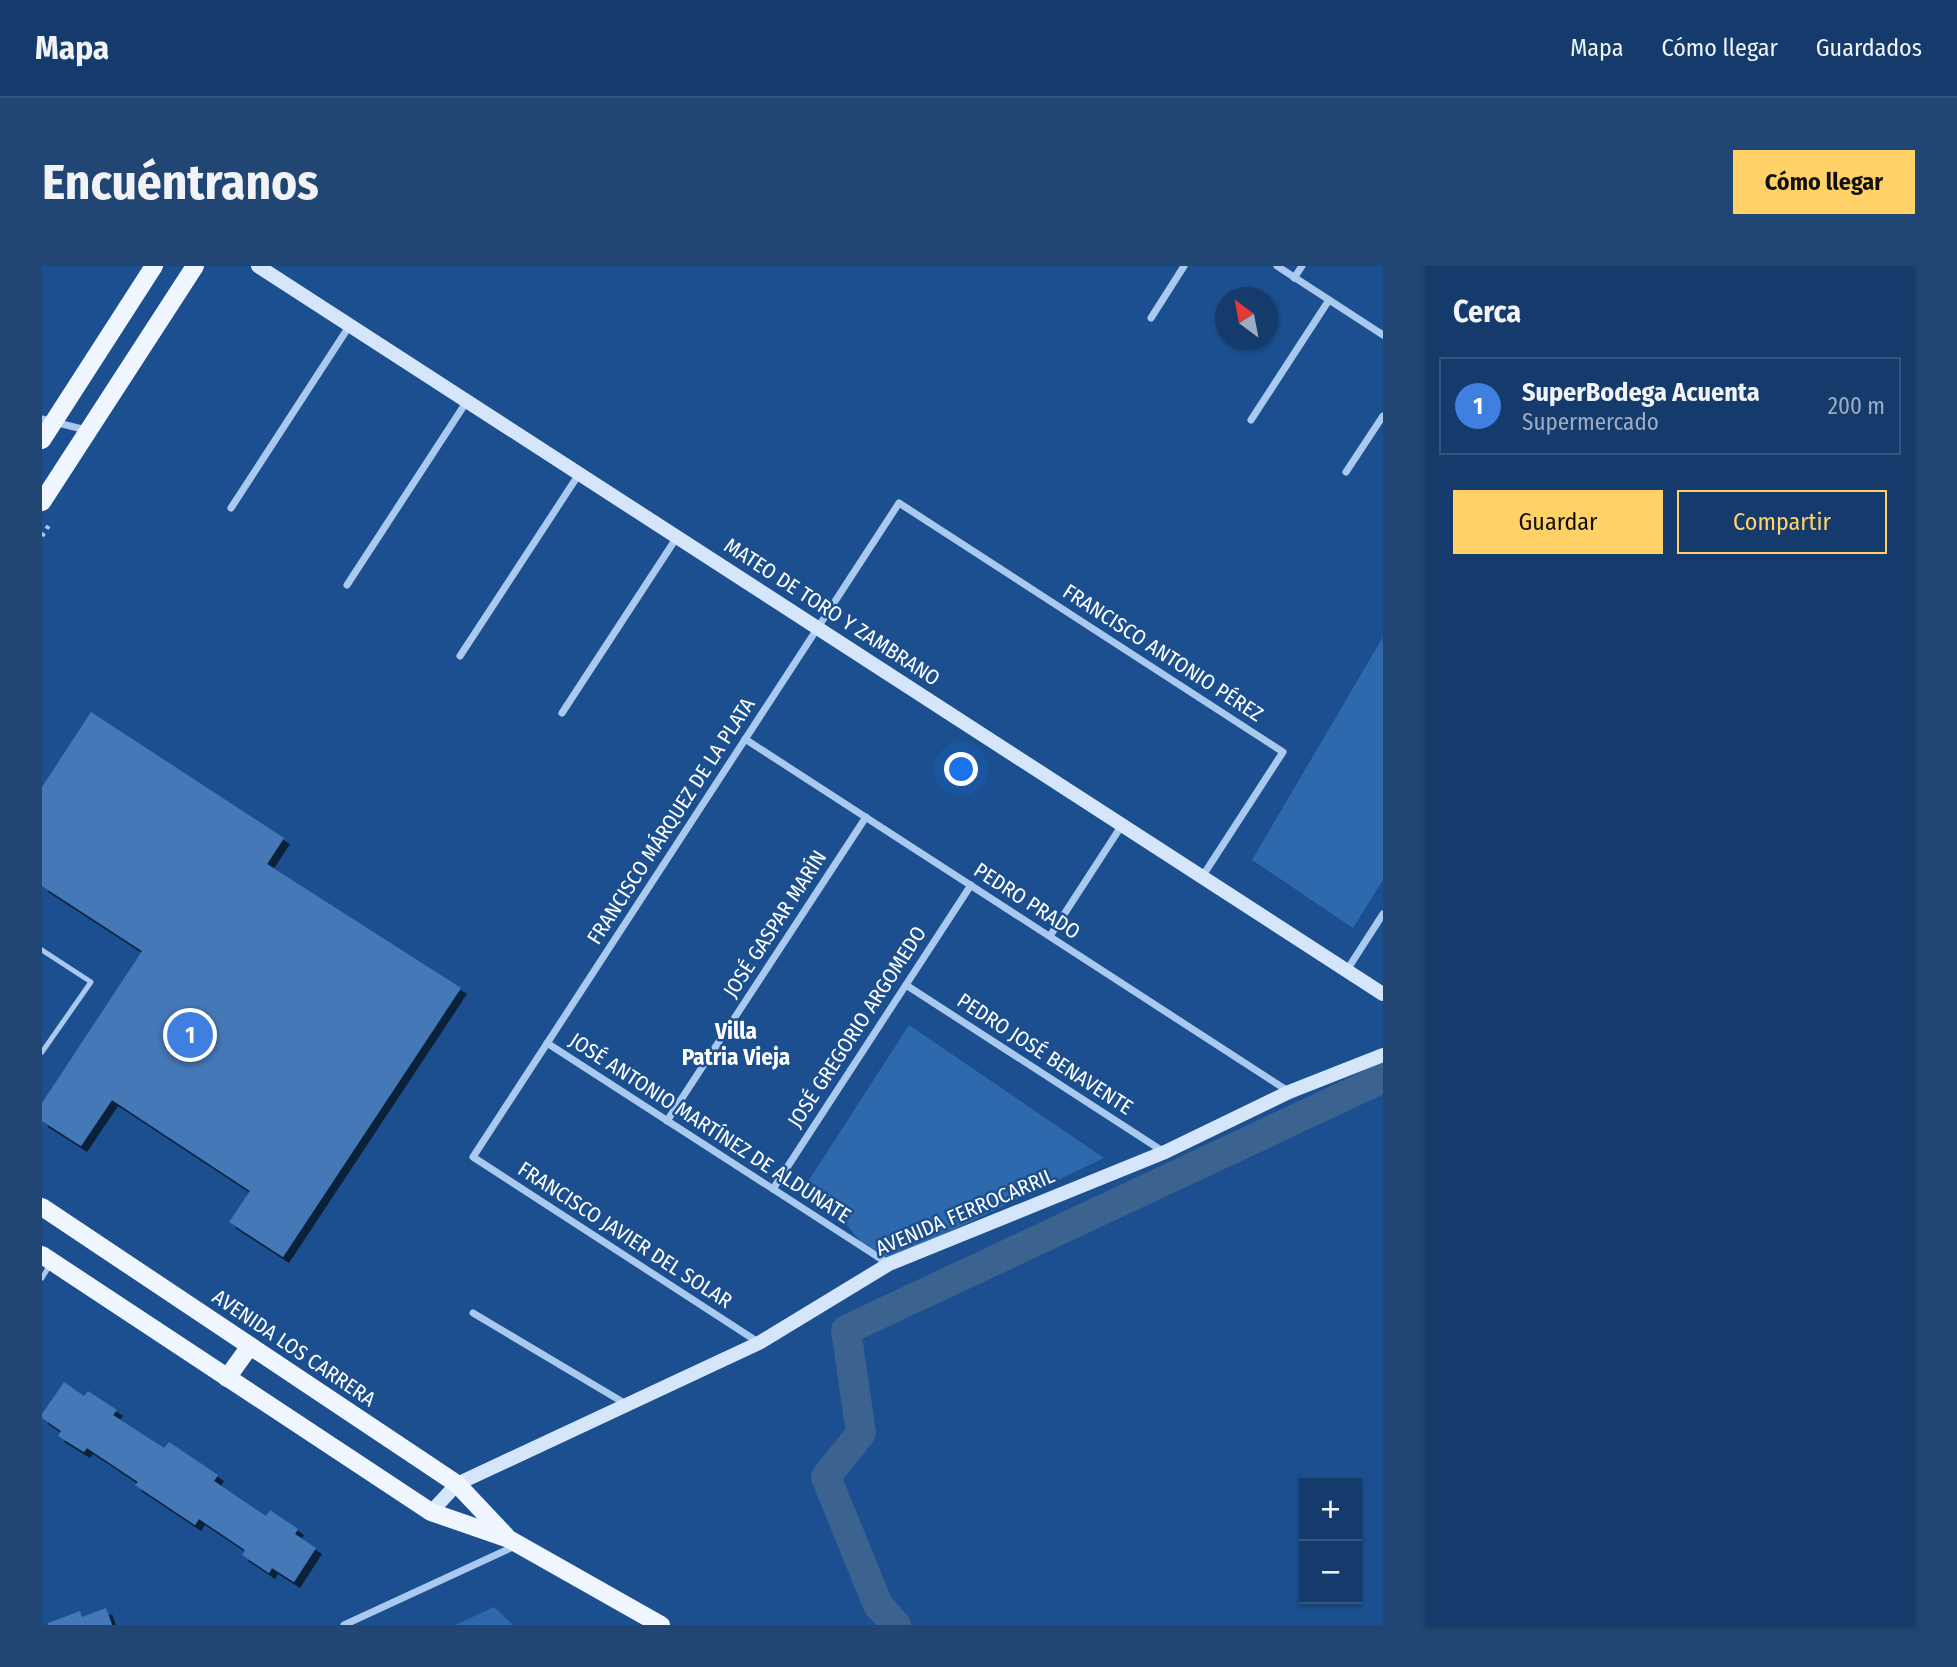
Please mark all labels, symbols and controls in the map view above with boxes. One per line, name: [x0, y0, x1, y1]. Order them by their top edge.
text: Mapa: [35, 28, 109, 68]
text: Mapa: [1570, 34, 1623, 62]
text: Cómo llegar: [1661, 34, 1778, 62]
text: Guardados: [1816, 34, 1922, 62]
button: Cómo llegar: [1733, 150, 1915, 214]
text: Encuéntranos: [42, 153, 319, 212]
north arrow: [1215, 287, 1278, 350]
text: Cerca: [1453, 294, 1521, 330]
text: SuperBodega Acuenta: [1522, 377, 1760, 408]
text: 1: [1473, 392, 1483, 420]
text: 200 m: [1828, 392, 1885, 420]
text: Supermercado: [1522, 408, 1659, 436]
button: Guardar: [1453, 490, 1663, 554]
button: Compartir: [1677, 490, 1887, 554]
street label: MATEO DE TORO Y ZAMBRANO: [719, 532, 945, 692]
street label: FRANCISCO ANTONIO PÉREZ: [1058, 578, 1268, 728]
street label: FRANCISCO MÁRQUEZ DE LA PLATA: [581, 693, 761, 949]
your location: [944, 752, 978, 786]
street label: JOSÉ GASPAR MARÍN: [718, 845, 832, 1003]
street label: PEDRO PRADO: [969, 857, 1085, 945]
street label: JOSÉ GREGORIO ARGOMEDO: [782, 921, 932, 1133]
street label: PEDRO JOSÉ BENAVENTE: [952, 987, 1138, 1121]
pin: 1: [167, 1009, 213, 1061]
district label: Villa Patria Vieja: [682, 1017, 790, 1071]
street label: JOSÉ ANTONIO MARTÍNEZ DE ALDUNATE: [564, 1027, 856, 1229]
street label: FRANCISCO JAVIER DEL SOLAR: [513, 1156, 737, 1314]
street label: AVENIDA FERROCARRIL: [872, 1162, 1059, 1261]
street label: AVENIDA LOS CARRERA: [207, 1284, 381, 1412]
map controls: [1299, 1478, 1362, 1604]
button: +: [1299, 1478, 1362, 1541]
button: −: [1299, 1541, 1362, 1604]

